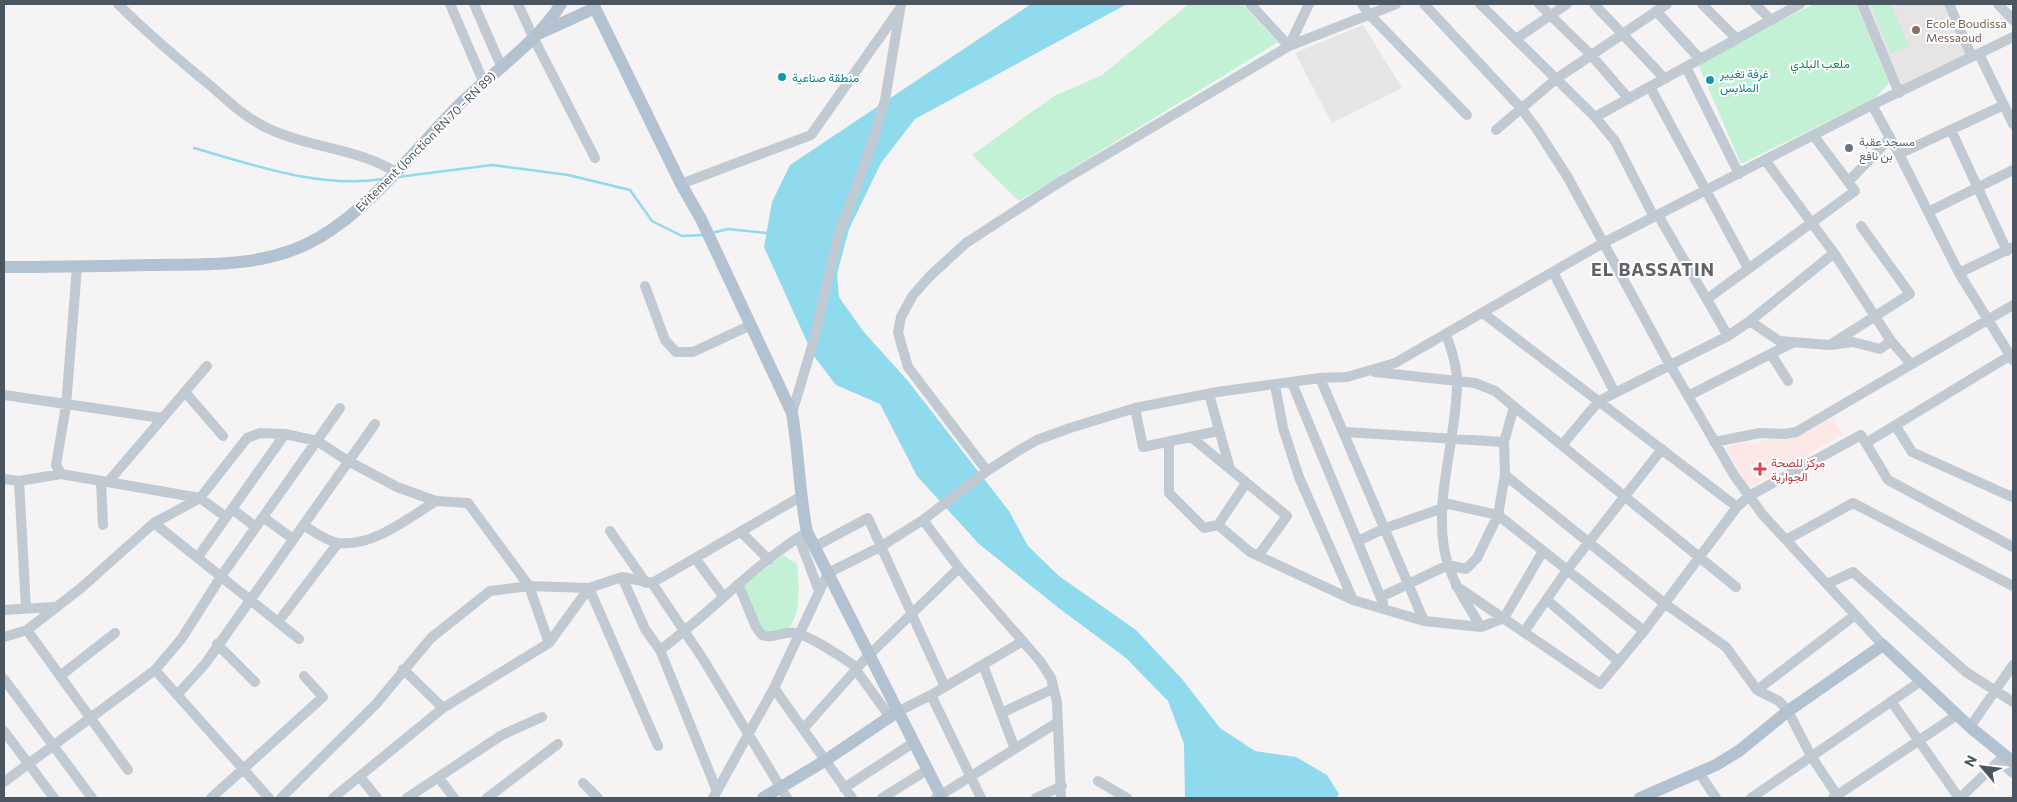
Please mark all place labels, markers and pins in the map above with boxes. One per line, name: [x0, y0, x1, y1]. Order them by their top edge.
place label: Ecole Boudissa Messaoud: [1926, 16, 2007, 44]
marker: Ecole Boudissa Messaoud: [1910, 24, 1922, 36]
place label: غرفة تغيير الملابس: [1719, 66, 1769, 96]
place label: منطقة صناعية: [792, 70, 859, 85]
marker: منطقة صناعية: [776, 71, 788, 83]
marker: غرفة تغيير الملابس: [1704, 74, 1716, 86]
place label: مسجد عقبة بن نافع: [1859, 134, 1915, 165]
marker: مسجد عقبة بن نافع: [1843, 142, 1855, 154]
place label: مركز للصحة الجوارية: [1771, 455, 1825, 485]
marker: مركز للصحة الجوارية: [1753, 462, 1767, 476]

